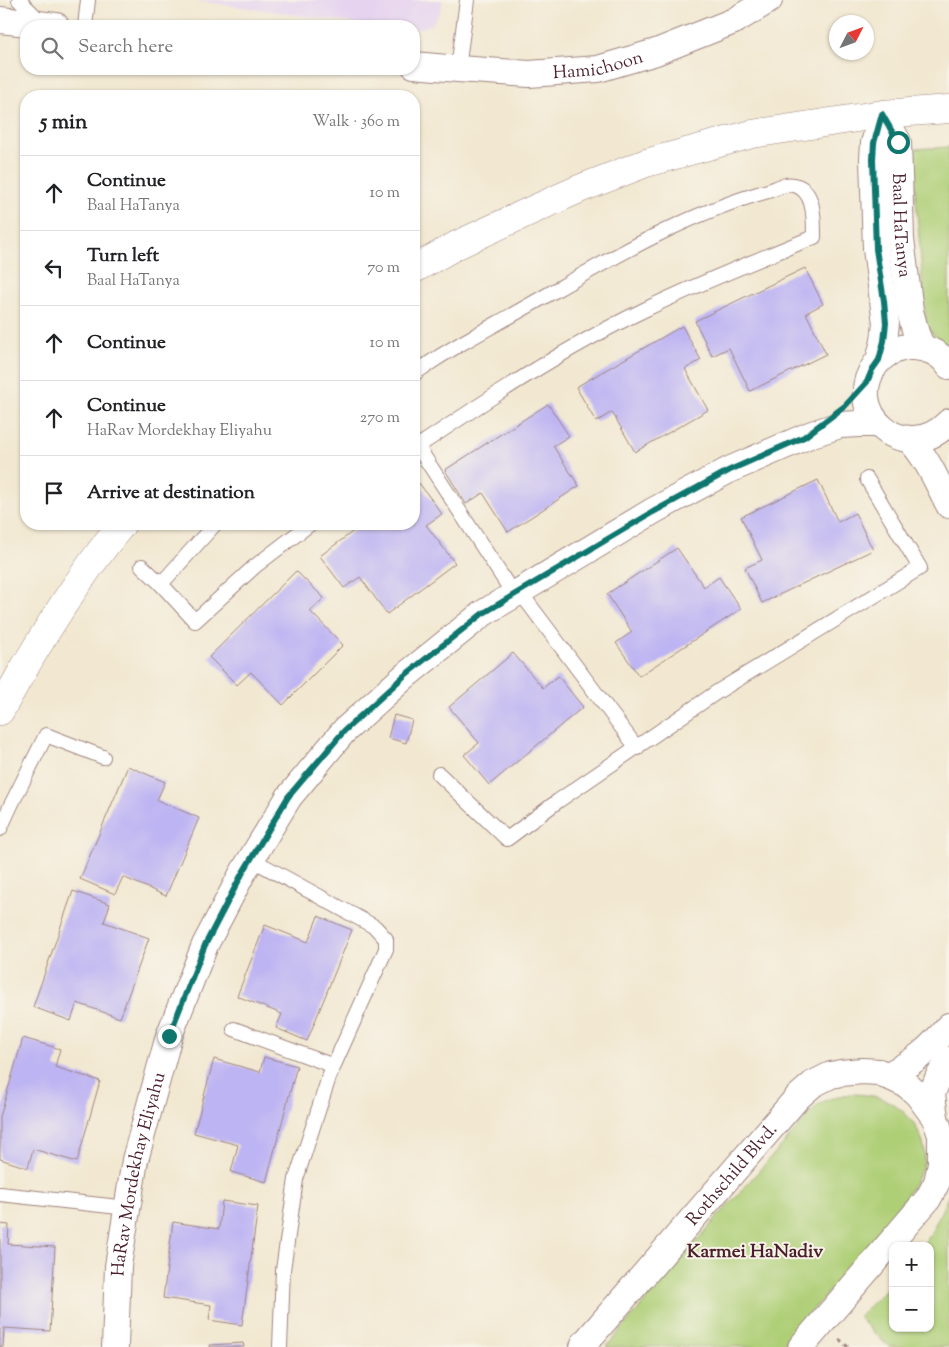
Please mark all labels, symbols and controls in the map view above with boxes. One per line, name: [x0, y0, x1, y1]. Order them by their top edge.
north arrow: [829, 15, 874, 60]
search box: [20, 20, 420, 75]
icon: search: [38, 34, 66, 62]
text: Search here: [78, 34, 173, 61]
street label: Hamichoon: [552, 45, 647, 87]
text: 5 min: [40, 108, 87, 138]
text: Walk · 360 m: [312, 111, 400, 134]
route start: [887, 131, 910, 154]
text: Continue: [87, 168, 166, 195]
street label: Baal HaTanya: [884, 173, 917, 279]
icon: ahead: [40, 179, 68, 207]
text: 10 m: [370, 182, 400, 205]
text: Baal HaTanya: [87, 195, 180, 218]
text: Turn left: [87, 243, 159, 270]
icon: left: [40, 254, 68, 282]
text: 70 m: [367, 257, 400, 280]
text: Baal HaTanya: [87, 270, 180, 293]
icon: ahead: [40, 329, 68, 357]
text: Continue: [87, 330, 166, 357]
text: 10 m: [370, 332, 400, 355]
text: Continue: [87, 393, 166, 420]
icon: ahead: [40, 404, 68, 432]
text: 270 m: [360, 407, 400, 430]
text: HaRav Mordekhay Eliyahu: [87, 420, 272, 443]
icon: arrive: [40, 479, 68, 507]
text: Arrive at destination: [87, 480, 255, 507]
route end: [158, 1025, 181, 1048]
street label: HaRav Mordekhay Eliyahu: [107, 1070, 173, 1277]
street label: Rothschild Blvd.: [681, 1118, 785, 1232]
district label: Karmei HaNadiv: [687, 1239, 823, 1266]
map controls: [889, 1242, 934, 1332]
button: +: [889, 1242, 934, 1287]
button: −: [889, 1287, 934, 1332]

